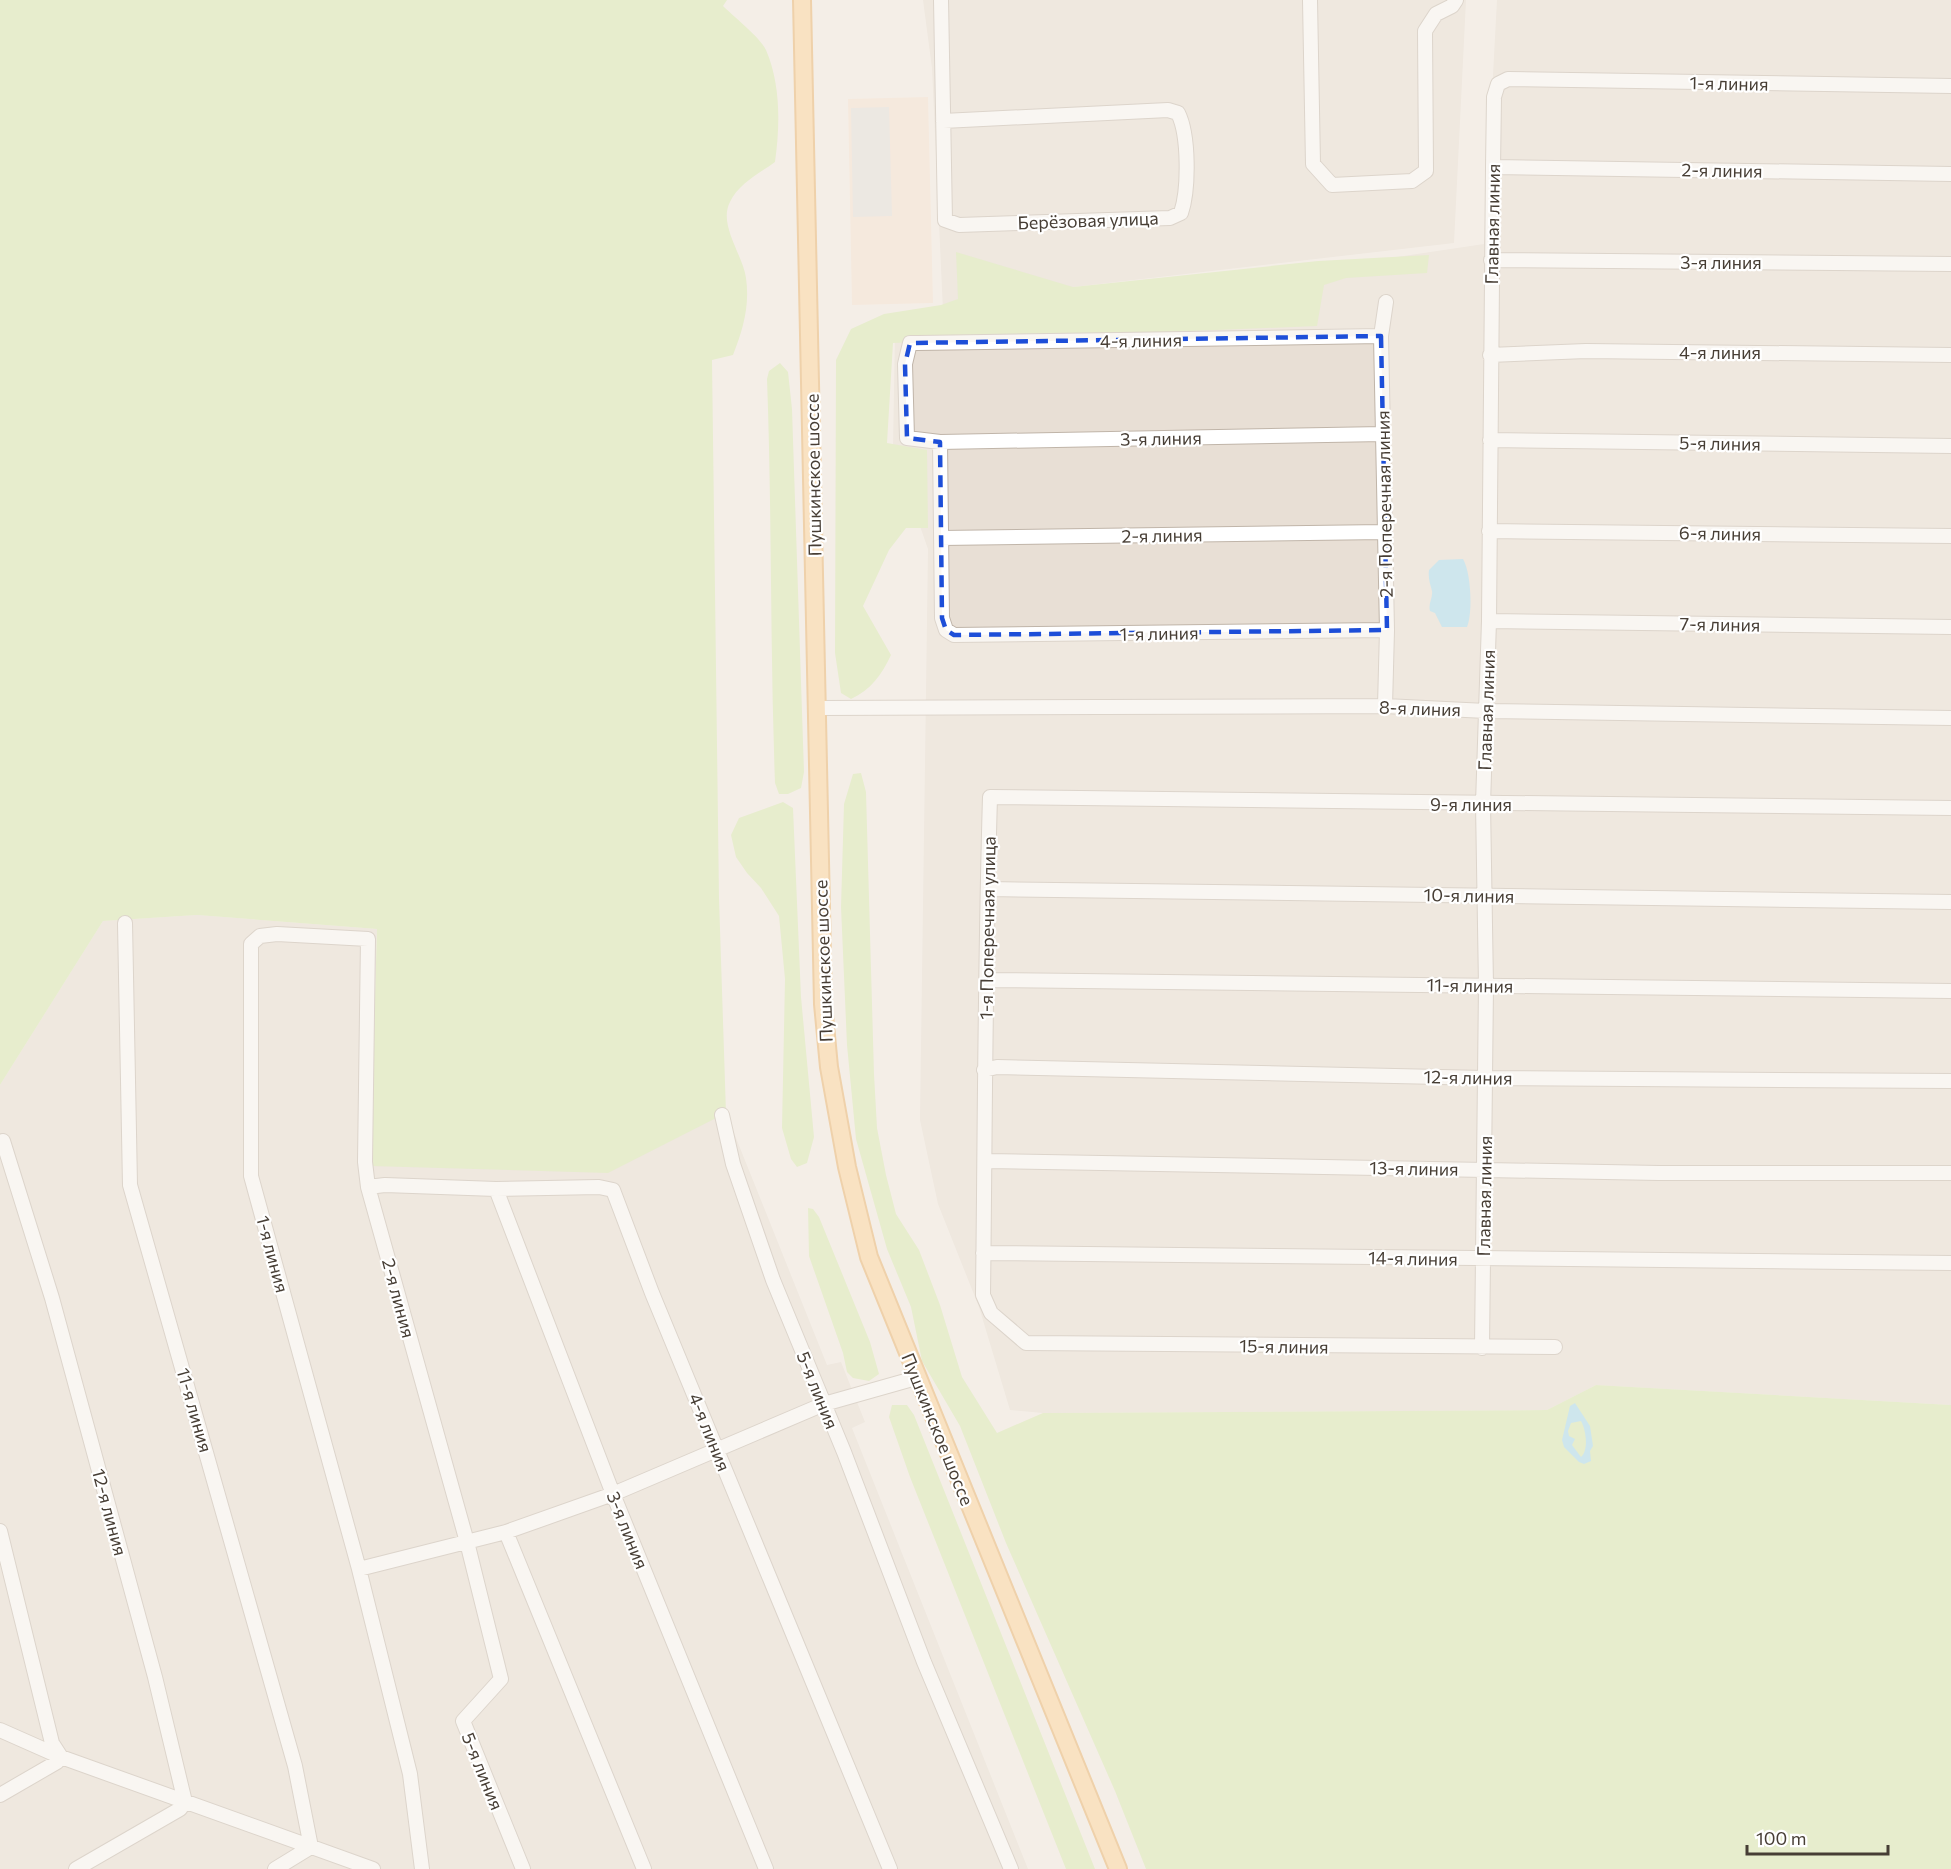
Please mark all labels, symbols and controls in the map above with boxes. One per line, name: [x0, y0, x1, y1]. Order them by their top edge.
street label: 1-я линия: [1689, 71, 1769, 95]
street label: 2-я линия: [1681, 158, 1763, 182]
street label: Главная линия: [1480, 163, 1504, 285]
street label: Берёзовая улица: [1017, 207, 1159, 233]
street label: 3-я линия: [1680, 251, 1762, 273]
street label: 4-я линия: [1100, 328, 1182, 352]
street label: 4-я линия: [1679, 341, 1761, 363]
street label: Пушкинское шоссе: [801, 393, 825, 557]
street label: 2-я Поперечная линия: [1371, 410, 1397, 598]
street label: 3-я линия: [1120, 426, 1202, 450]
street label: 5-я линия: [1679, 431, 1761, 455]
street label: 6-я линия: [1679, 521, 1761, 545]
street label: 2-я линия: [1121, 523, 1203, 547]
street label: 7-я линия: [1679, 612, 1761, 636]
street label: 1-я линия: [1119, 621, 1199, 645]
street label: Главная линия: [1473, 649, 1499, 771]
street label: 8-я линия: [1379, 696, 1461, 720]
street label: 9-я линия: [1430, 793, 1512, 815]
street label: 1-я Поперечная улица: [974, 836, 1000, 1020]
street label: Пушкинское шоссе: [809, 879, 837, 1043]
street label: 10-я линия: [1423, 883, 1515, 907]
street label: 11-я линия: [1426, 973, 1514, 997]
street label: 12-я линия: [1423, 1065, 1513, 1089]
street label: Главная линия: [1472, 1135, 1496, 1257]
street label: 13-я линия: [1369, 1156, 1459, 1180]
street label: 1-я линия: [252, 1213, 294, 1295]
street label: 14-я линия: [1368, 1246, 1458, 1270]
street label: 2-я линия: [378, 1256, 420, 1340]
street label: 15-я линия: [1239, 1334, 1329, 1358]
street label: 5-я линия: [793, 1348, 843, 1432]
street label: Пушкинское шоссе: [897, 1349, 979, 1509]
street label: 11-я линия: [172, 1365, 218, 1455]
street label: 4-я линия: [684, 1390, 736, 1474]
street label: 12-я линия: [88, 1466, 132, 1558]
street label: 3-я линия: [603, 1488, 653, 1572]
street label: 5-я линия: [458, 1729, 508, 1813]
scale bar: [1747, 1818, 1888, 1856]
text: 100 m: [1756, 1827, 1806, 1849]

